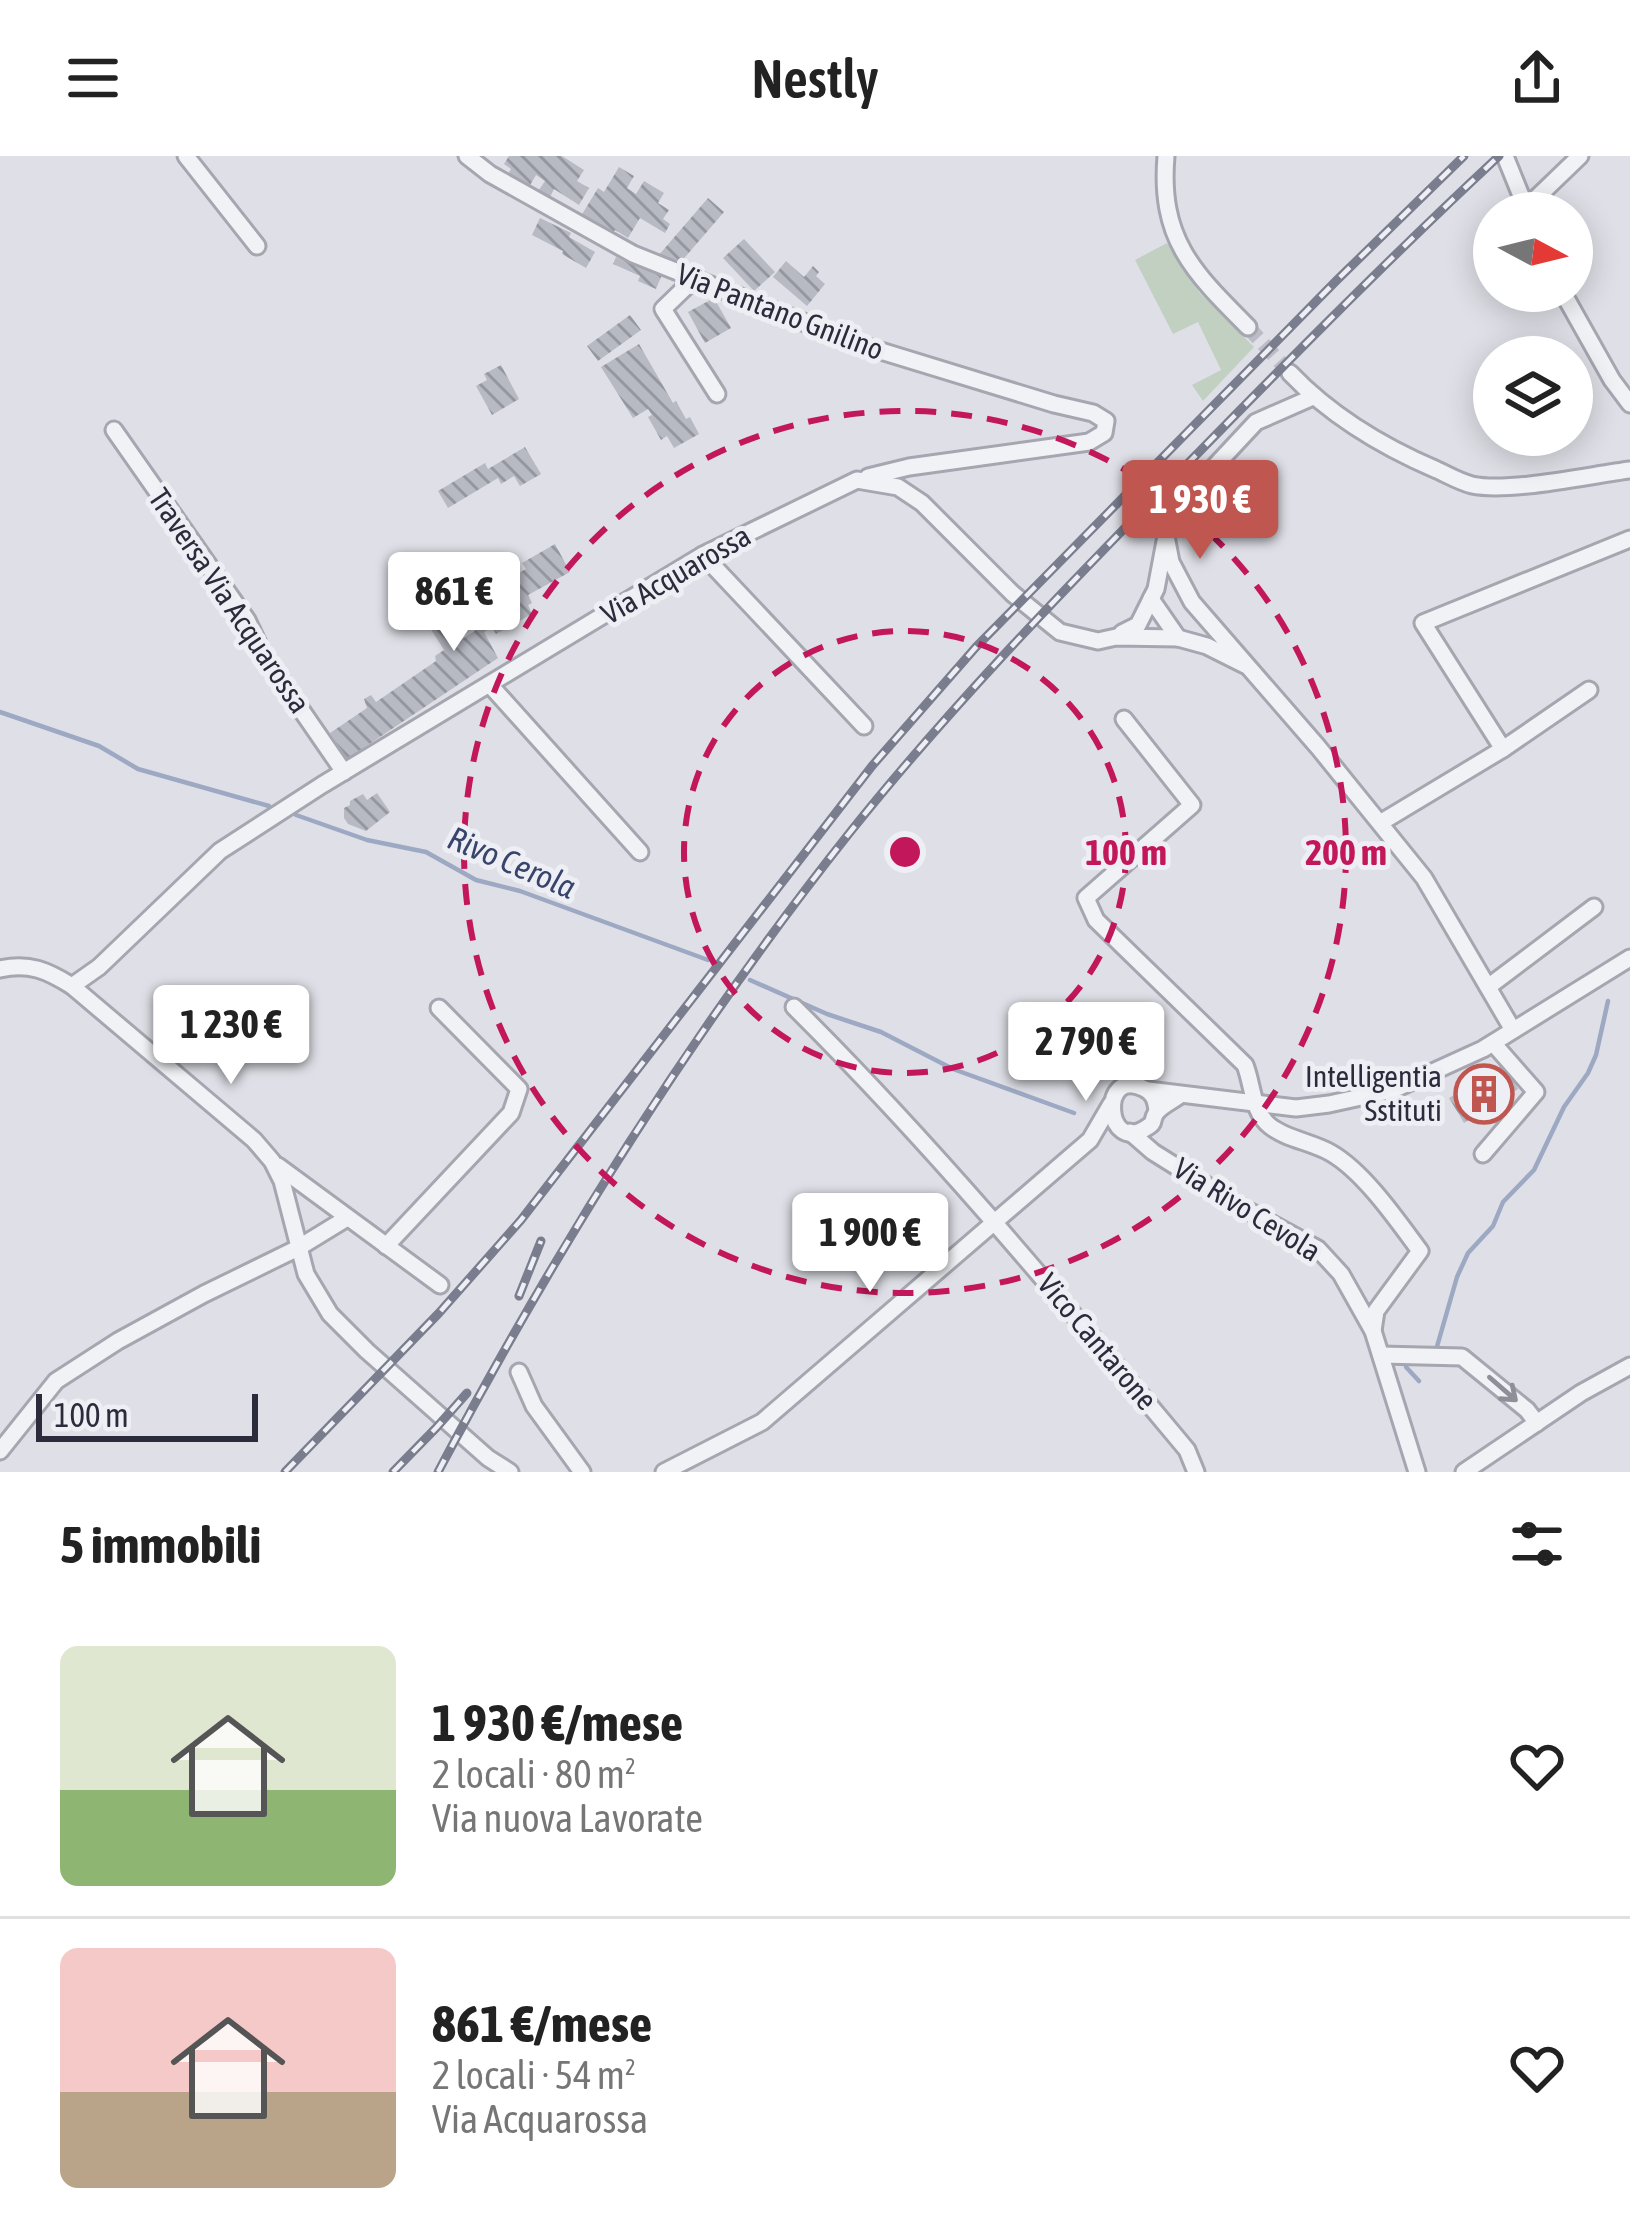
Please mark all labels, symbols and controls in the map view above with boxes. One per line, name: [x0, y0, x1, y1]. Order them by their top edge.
icon: menu: [60, 45, 126, 111]
icon: share: [1504, 45, 1570, 111]
text: Nestly: [751, 48, 879, 109]
north arrow: [1473, 192, 1593, 312]
map controls: [1473, 192, 1593, 456]
street label: Via Pantano Gnilino: [672, 256, 888, 366]
button: layers: [1473, 336, 1593, 456]
pin: 1 930 €: [1089, 460, 1311, 562]
text: 1 930 €: [1149, 477, 1251, 521]
street label: Traversa Via Acquarossa: [142, 482, 317, 719]
street label: Via Acquarossa: [595, 518, 756, 630]
pin: 861 €: [370, 552, 538, 654]
text: 861 €: [415, 569, 493, 613]
water label: Rivo Cerola: [442, 818, 582, 906]
centre of rings: [884, 831, 926, 873]
text: 100 m: [1085, 831, 1167, 873]
text: 200 m: [1305, 831, 1387, 873]
pin: 1 230 €: [120, 985, 342, 1087]
text: 1 230 €: [180, 1002, 282, 1046]
pin: 2 790 €: [975, 1002, 1197, 1104]
text: 2 790 €: [1035, 1019, 1137, 1063]
place label: Intelligentia Sstituti: [1305, 1059, 1442, 1127]
building icon: Intelligentia Sstituti: [1453, 1063, 1515, 1125]
street label: Via Rivo Cevola: [1168, 1151, 1327, 1268]
pin: 1 900 €: [759, 1193, 981, 1295]
text: 1 900 €: [819, 1210, 921, 1254]
street label: Vico Cantarone: [1031, 1267, 1164, 1416]
one-way arrow: [1487, 1375, 1518, 1402]
scale bar: [36, 1388, 258, 1441]
text: 100 m: [54, 1396, 129, 1434]
icon: filters: [1504, 1511, 1570, 1577]
text: 5 immobili: [60, 1515, 261, 1574]
text: 1 930 €/mese: [432, 1693, 683, 1752]
icon: home: [156, 1694, 300, 1838]
icon: heart: [1504, 1733, 1570, 1799]
text: 2 locali · 80 m²: [432, 1752, 636, 1796]
text: Via nuova Lavorate: [432, 1796, 703, 1840]
text: 861 €/mese: [432, 1994, 652, 2053]
icon: home: [156, 1996, 300, 2140]
icon: heart: [1504, 2035, 1570, 2101]
text: 2 locali · 54 m²: [432, 2053, 636, 2097]
text: Via Acquarossa: [432, 2097, 648, 2141]

